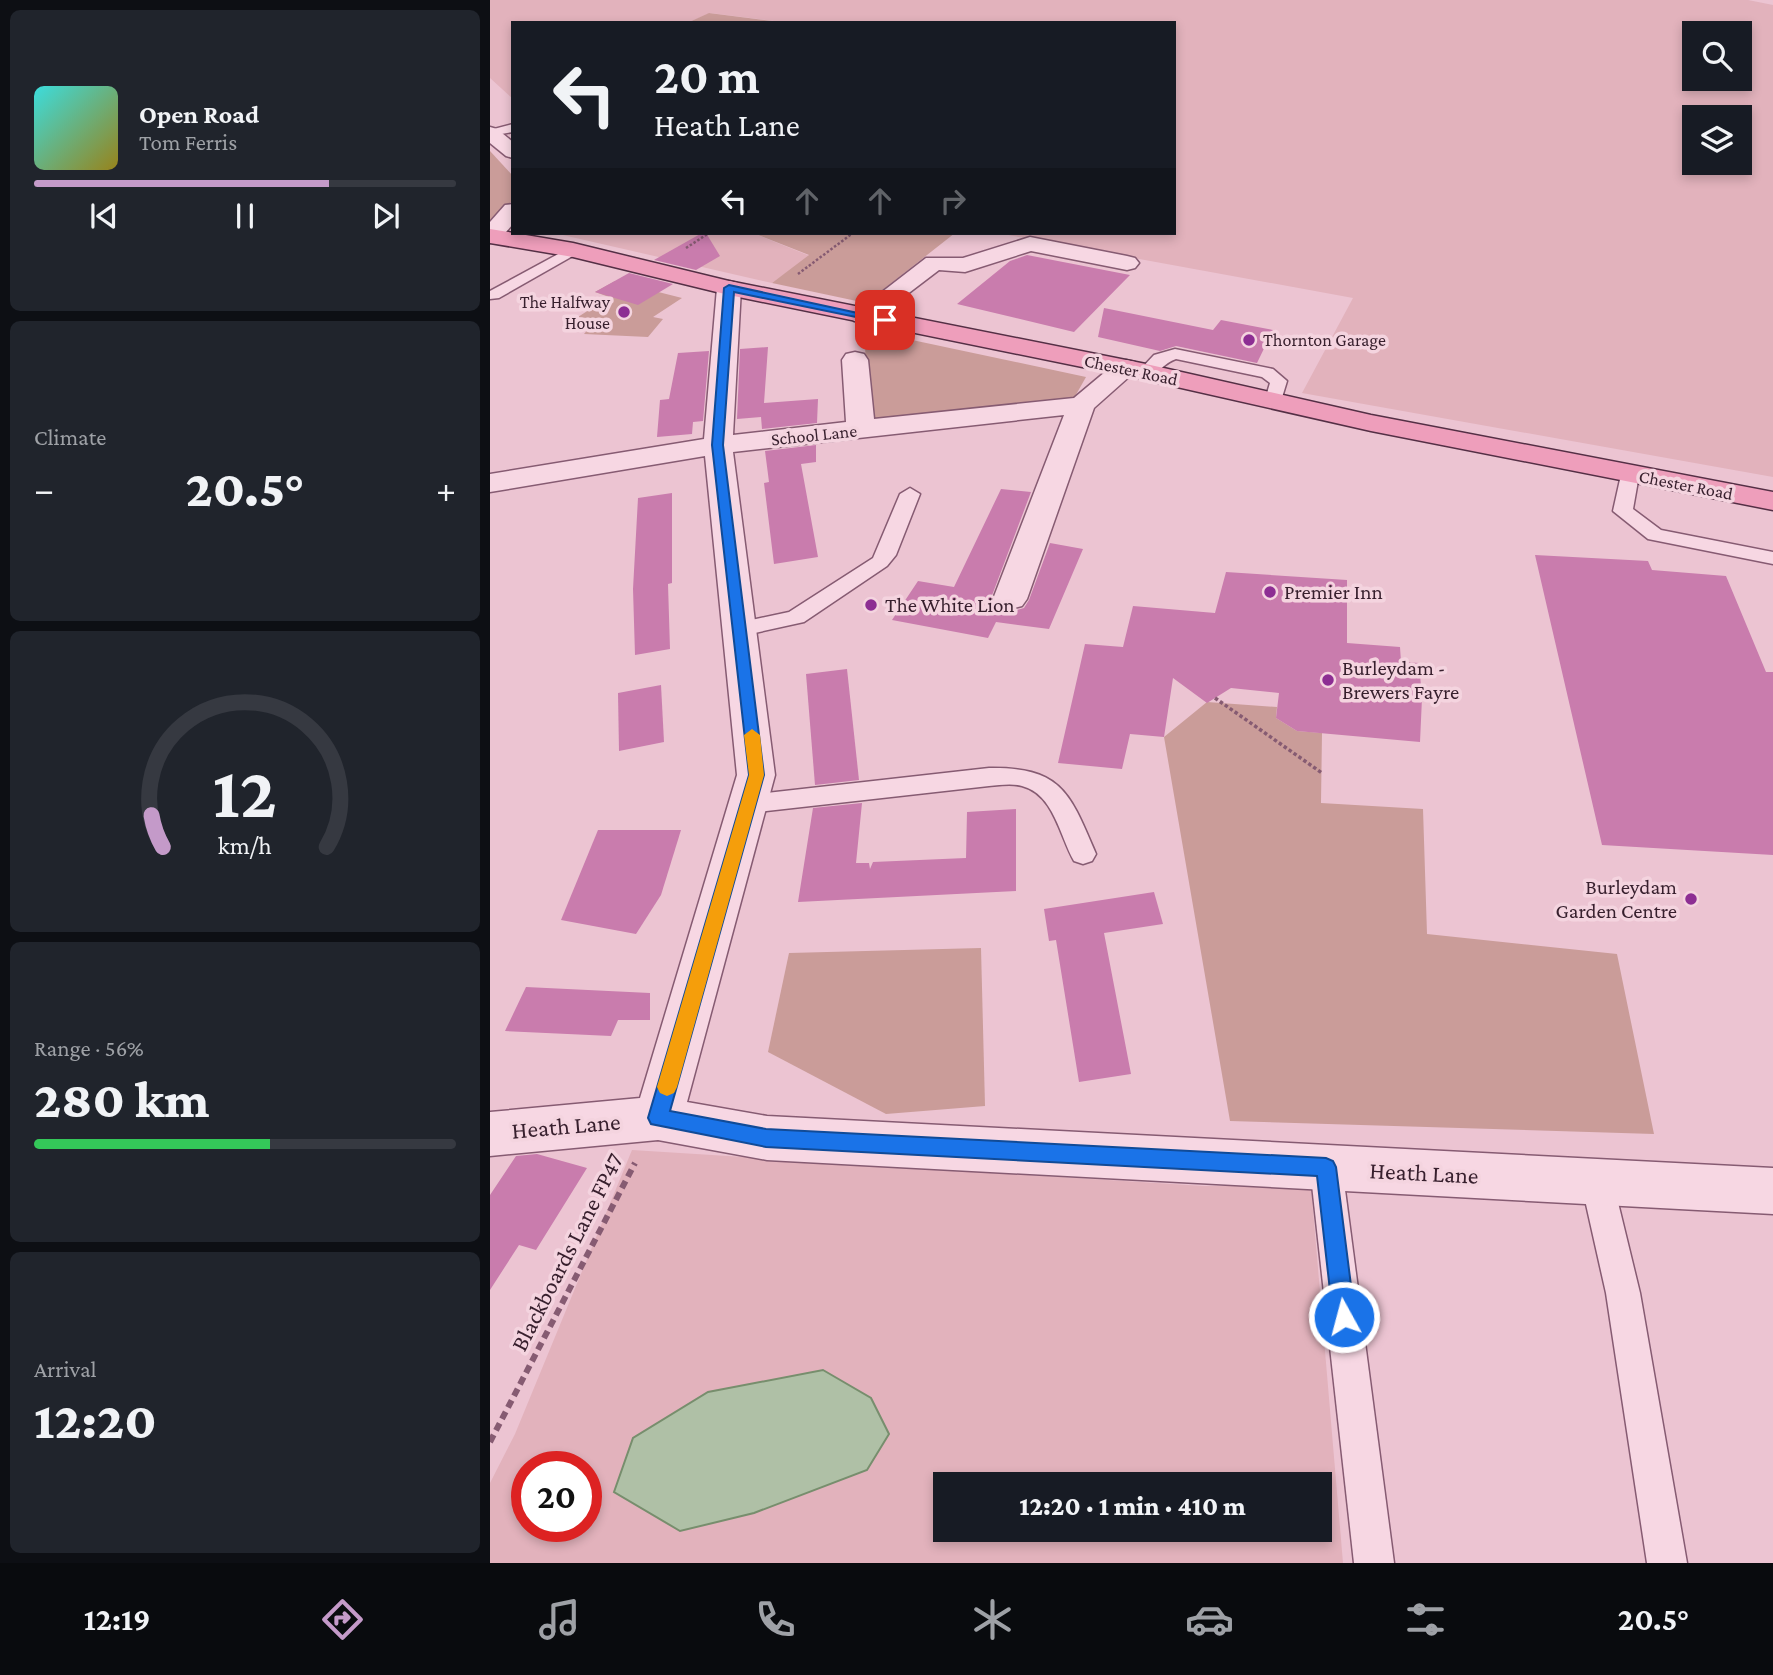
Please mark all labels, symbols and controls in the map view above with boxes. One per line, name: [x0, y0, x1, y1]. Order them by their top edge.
map controls: [1682, 21, 1752, 175]
button: search: [1682, 21, 1752, 91]
icon: left: [539, 49, 630, 140]
text: 20 m: [654, 49, 760, 104]
text: Open Road: [139, 100, 259, 129]
button: layers: [1682, 105, 1752, 175]
text: Heath Lane: [654, 107, 800, 143]
text: Tom Ferris: [139, 129, 237, 155]
icon: left: [715, 182, 753, 220]
icon: ahead: [788, 182, 826, 220]
icon: ahead: [861, 182, 899, 220]
icon: right: [934, 182, 972, 220]
icon: previous: [85, 197, 123, 235]
icon: pause: [226, 197, 264, 235]
icon: next: [367, 197, 405, 235]
pin: [855, 290, 915, 350]
place label: The Halfway House: [520, 292, 611, 333]
icon: arrive: [866, 301, 904, 339]
marker: The Halfway House: [616, 304, 632, 320]
place label: Thornton Garage: [1263, 330, 1386, 350]
marker: Thornton Garage: [1241, 332, 1257, 348]
street label: Chester Road: [1082, 350, 1180, 390]
street label: School Lane: [770, 421, 858, 449]
text: Climate: [34, 424, 106, 450]
text: 20.5°: [185, 459, 305, 517]
street label: Chester Road: [1637, 466, 1735, 504]
text: −: [34, 468, 54, 510]
text: +: [436, 468, 456, 510]
place label: Premier Inn: [1284, 580, 1383, 604]
marker: Premier Inn: [1262, 584, 1278, 600]
place label: The White Lion: [885, 593, 1015, 617]
marker: The White Lion: [863, 597, 879, 613]
place label: Burleydam - Brewers Fayre: [1342, 656, 1459, 704]
marker: Burleydam - Brewers Fayre: [1320, 672, 1336, 688]
text: 12: [213, 753, 277, 834]
text: km/h: [218, 832, 272, 859]
place label: Burleydam Garden Centre: [1555, 875, 1677, 923]
marker: Burleydam Garden Centre: [1683, 891, 1699, 907]
text: Range · 56%: [34, 1035, 144, 1061]
text: 280 km: [34, 1070, 209, 1128]
street label: Heath Lane: [510, 1107, 622, 1144]
street label: Blackboards Lane FP47: [505, 1148, 628, 1355]
street label: Heath Lane: [1369, 1156, 1479, 1189]
position arrow: [1307, 1280, 1381, 1354]
text: Arrival: [34, 1356, 97, 1382]
text: 12:20: [34, 1391, 157, 1449]
speed limit sign: 20: [511, 1451, 602, 1542]
text: 12:20 · 1 min · 410 m: [1019, 1492, 1246, 1521]
icon: directions: [318, 1595, 367, 1644]
icon: music: [535, 1595, 584, 1644]
icon: phone: [751, 1595, 800, 1644]
icon: climate: [968, 1595, 1017, 1644]
icon: car: [1185, 1595, 1234, 1644]
icon: filters: [1401, 1595, 1450, 1644]
text: 12:19: [84, 1601, 150, 1637]
text: 20.5°: [1618, 1601, 1689, 1637]

